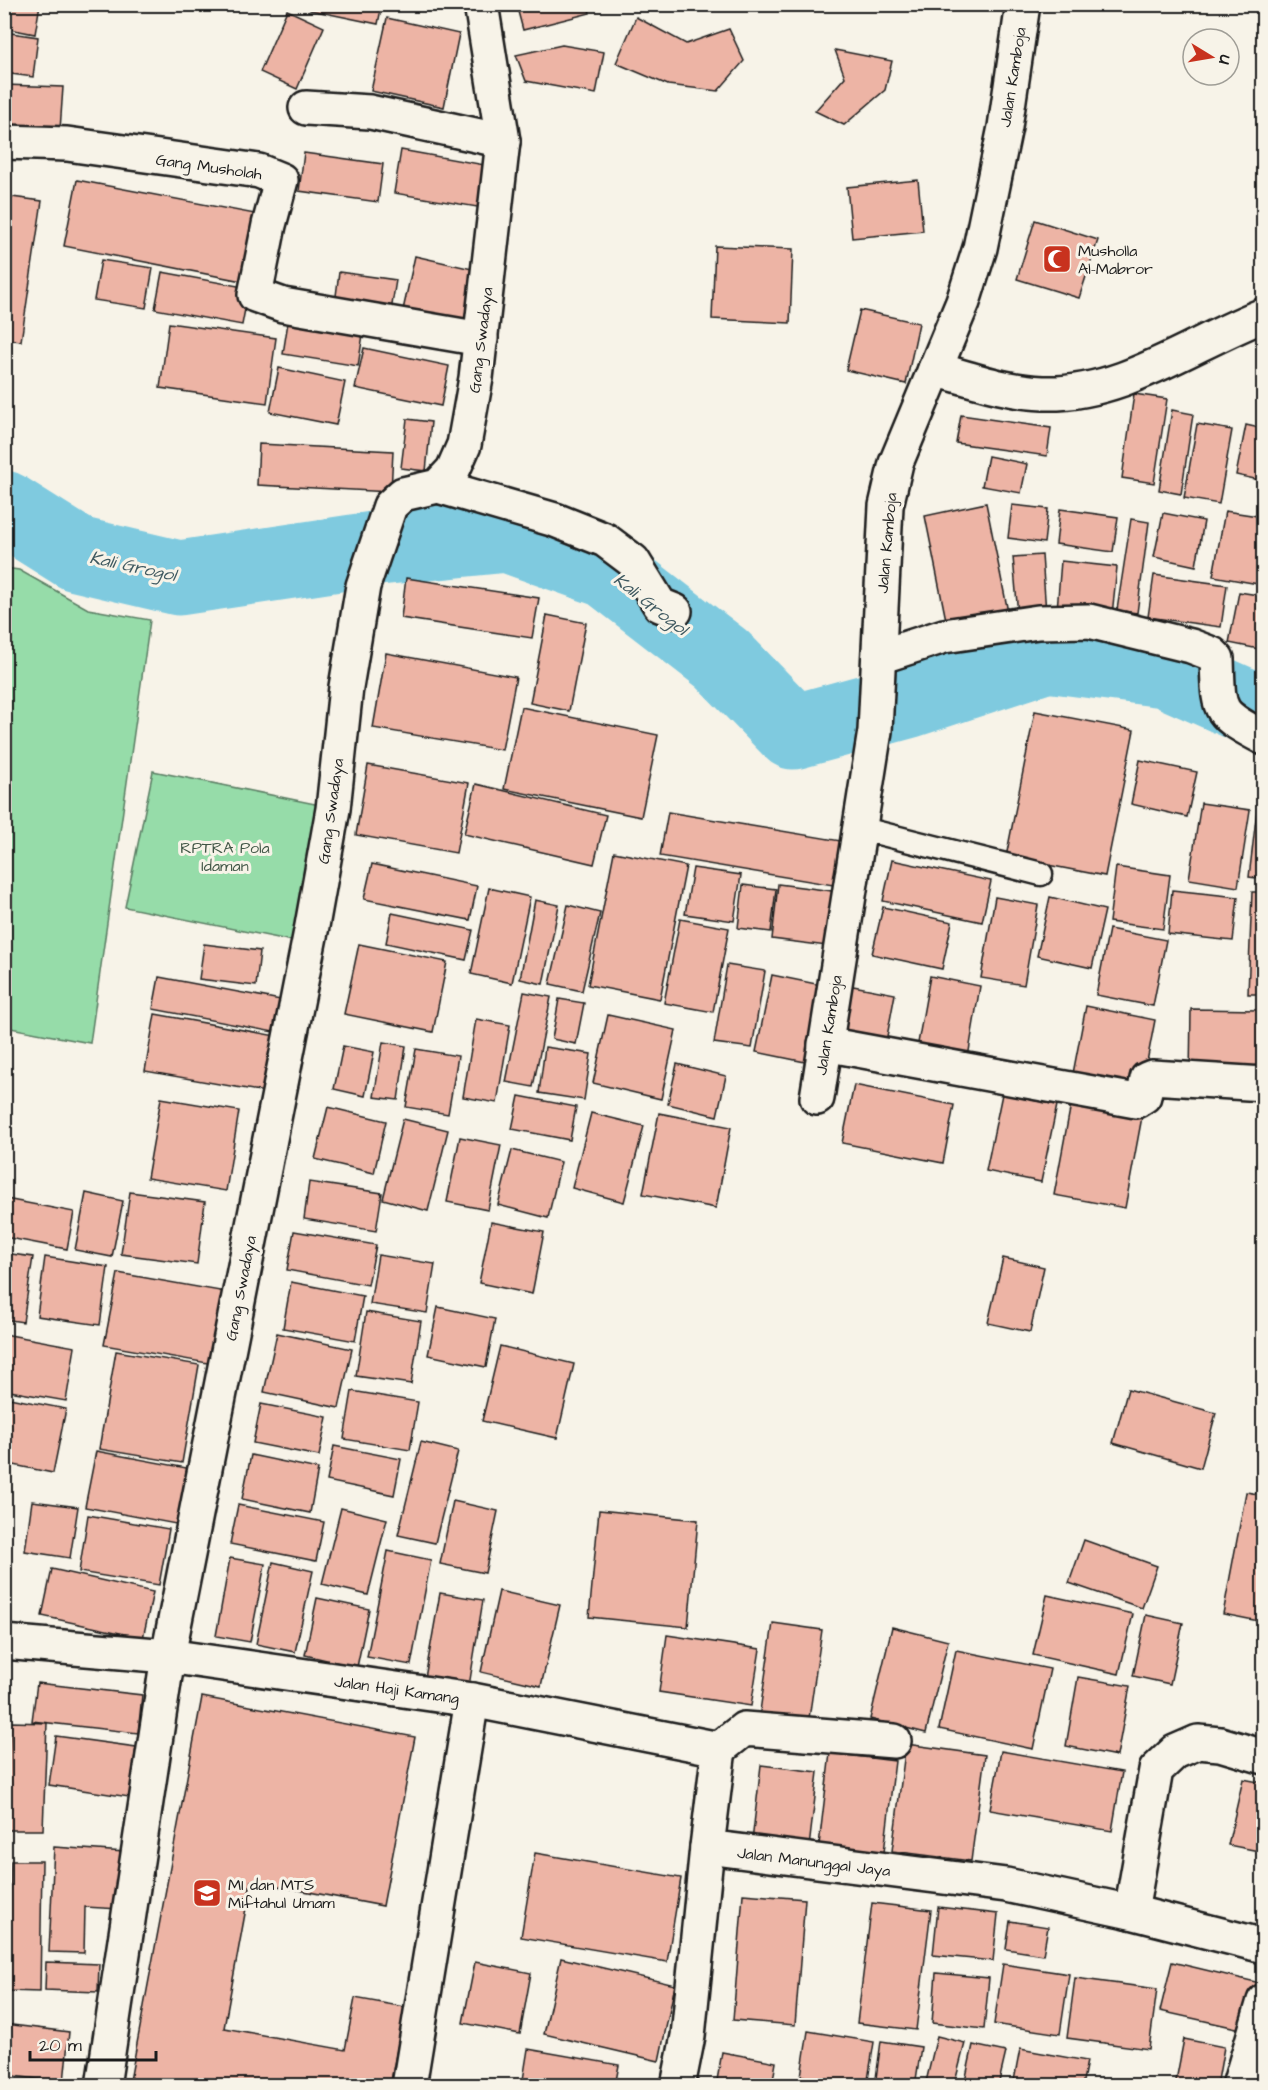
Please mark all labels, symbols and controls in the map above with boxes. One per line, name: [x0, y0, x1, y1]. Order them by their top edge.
street label: Jalan Kamboja: [994, 26, 1032, 129]
north arrow: [1181, 27, 1241, 87]
text: U: [1213, 53, 1236, 66]
street label: Gang Musholah: [154, 149, 263, 186]
place label: Musholla Al-Mabror: [1078, 240, 1153, 280]
mosque icon: Musholla Al-Mabror: [1041, 243, 1073, 275]
street label: Gang Swadaya: [464, 286, 499, 394]
street label: Jalan Kamboja: [872, 492, 902, 594]
water label: Kali Grogol: [87, 545, 180, 589]
water label: Kali Grogol: [608, 568, 695, 643]
street label: Gang Swadaya: [313, 757, 350, 866]
park label: RPTRA Pola Idaman: [180, 837, 270, 877]
street label: Jalan Kamboja: [810, 974, 848, 1077]
street label: Gang Swadaya: [220, 1234, 263, 1343]
street label: Jalan Haji Kamang: [333, 1670, 461, 1711]
street label: Jalan Manunggal Jaya: [736, 1842, 892, 1883]
place label: MI dan MTS Miftahul Umam: [228, 1874, 335, 1914]
school or university icon: MI dan MTS Miftahul Umam: [191, 1877, 223, 1909]
scale bar: [30, 2024, 156, 2062]
text: 20 m: [39, 2033, 82, 2058]

